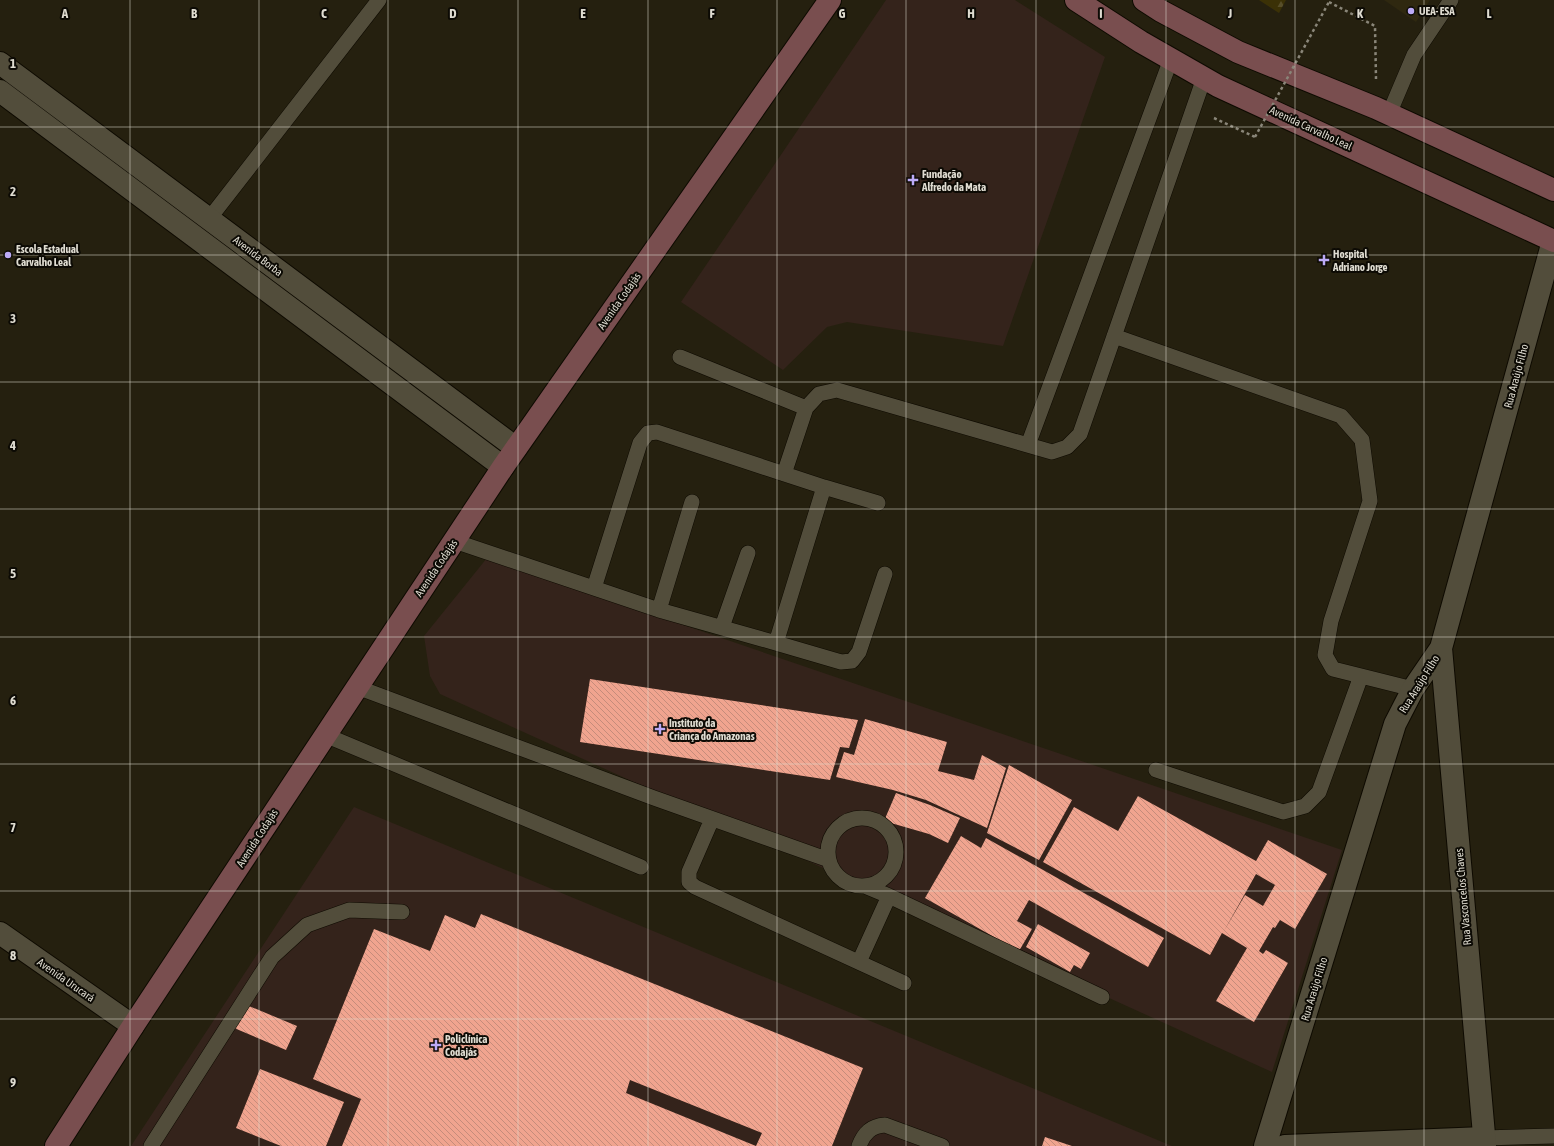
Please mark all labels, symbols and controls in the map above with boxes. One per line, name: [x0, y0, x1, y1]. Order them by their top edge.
place label: UEA- ESA: [1419, 5, 1455, 17]
text: A: [61, 6, 69, 21]
text: B: [191, 6, 198, 21]
text: C: [321, 6, 327, 21]
text: D: [449, 6, 457, 21]
text: E: [580, 6, 586, 21]
text: F: [709, 6, 715, 21]
text: G: [839, 6, 846, 21]
text: H: [967, 6, 975, 21]
text: I: [1099, 6, 1103, 21]
text: J: [1227, 6, 1232, 21]
text: K: [1357, 6, 1364, 21]
marker: UEA- ESA: [1406, 6, 1416, 16]
text: L: [1486, 6, 1492, 21]
text: 1: [10, 56, 16, 71]
street label: Avenida Carvalho Leal: [1268, 104, 1354, 152]
place label: Fundação Alfredo da Mata: [921, 168, 986, 193]
marker: Fundação Alfredo da Mata: [907, 174, 919, 186]
text: 2: [10, 184, 16, 199]
street label: Avenida Borba: [231, 234, 285, 278]
place label: Escola Estadual Carvalho Leal: [16, 243, 80, 268]
place label: Hospital Adriano Jorge: [1332, 248, 1388, 273]
marker: Escola Estadual Carvalho Leal: [3, 250, 13, 260]
marker: Hospital Adriano Jorge: [1318, 254, 1330, 266]
street label: Avenida Codajás: [595, 270, 643, 332]
text: 3: [10, 311, 16, 326]
street label: Rua Araújo Filho: [1502, 343, 1530, 409]
text: 4: [9, 438, 16, 453]
street label: Avenida Codajás: [412, 537, 460, 599]
text: 5: [10, 566, 16, 581]
street label: Rua Araújo Filho: [1396, 653, 1442, 715]
text: 6: [10, 693, 16, 708]
place label: Instituto da Criança do Amazonas: [669, 717, 755, 742]
marker: Instituto da Criança do Amazonas: [654, 723, 666, 735]
street label: Avenida Codajás: [234, 807, 280, 869]
text: 7: [10, 820, 16, 835]
street label: Rua Vasconcelos Chaves: [1453, 848, 1473, 946]
text: 8: [10, 948, 16, 963]
street label: Avenida Urucará: [35, 956, 97, 1004]
street label: Rua Araújo Filho: [1299, 956, 1329, 1022]
place label: Policlínica Codajás: [445, 1033, 487, 1058]
marker: Policlínica Codajás: [430, 1039, 442, 1051]
text: 9: [10, 1075, 16, 1090]

